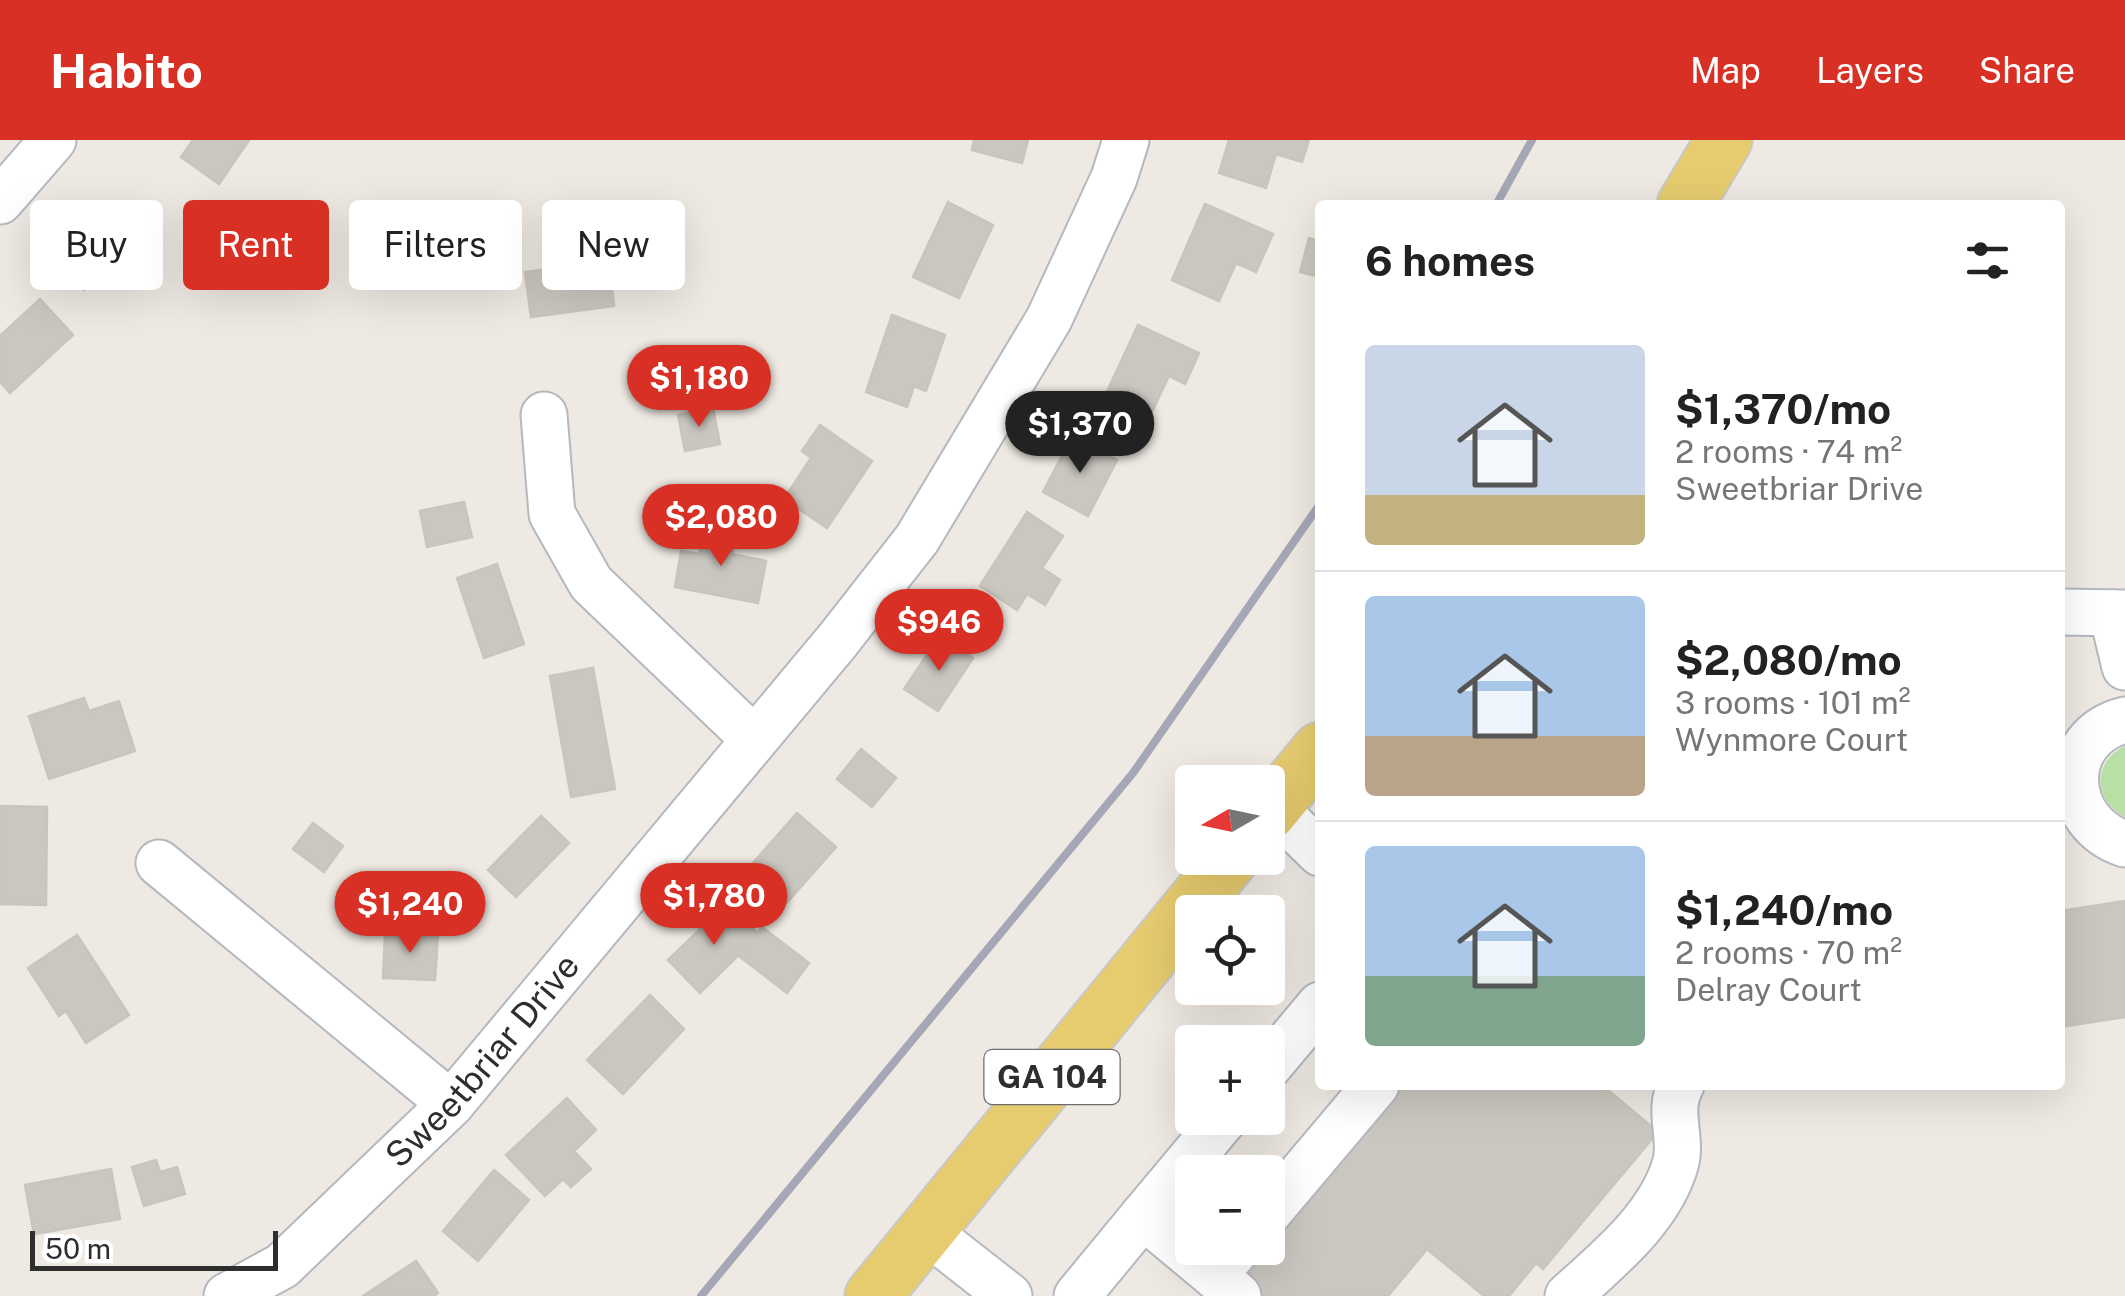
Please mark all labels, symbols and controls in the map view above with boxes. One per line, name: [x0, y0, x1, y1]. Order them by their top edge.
text: Habito: [50, 42, 203, 99]
text: Map: [1690, 50, 1761, 91]
text: Layers: [1816, 50, 1924, 91]
text: Share: [1979, 50, 2075, 91]
chip: Buy: [30, 200, 163, 290]
chip: Rent: [183, 200, 329, 290]
chip: Filters: [349, 200, 522, 290]
chip: New: [542, 200, 685, 290]
icon: filters: [1960, 233, 2015, 288]
text: 6 homes: [1365, 236, 1535, 285]
pin: $1,180: [618, 345, 780, 430]
text: $1,180: [649, 359, 749, 396]
text: $1,370/mo: [1675, 384, 1891, 433]
icon: home: [1445, 385, 1565, 505]
pin: $1,370: [999, 391, 1161, 476]
text: $1,370: [1027, 405, 1133, 442]
text: 2 rooms · 74 m²: [1675, 433, 1902, 470]
text: Sweetbriar Drive: [1675, 470, 1923, 507]
pin: $2,080: [640, 484, 802, 569]
text: $2,080: [664, 498, 778, 535]
pin: $946: [880, 589, 998, 674]
text: $946: [897, 603, 981, 640]
text: $2,080/mo: [1675, 635, 1902, 684]
icon: home: [1445, 636, 1565, 756]
text: 3 rooms · 101 m²: [1675, 684, 1911, 721]
text: Wynmore Court: [1675, 721, 1908, 758]
north arrow: [1175, 765, 1285, 875]
map controls: [1175, 765, 1285, 1265]
pin: $1,780: [633, 863, 795, 948]
pin: $1,240: [329, 871, 491, 956]
text: $1,780: [662, 877, 766, 914]
text: $1,240: [357, 885, 463, 922]
text: $1,240/mo: [1675, 885, 1893, 934]
icon: home: [1445, 886, 1565, 1006]
button: locate: [1175, 895, 1285, 1005]
text: 2 rooms · 70 m²: [1675, 934, 1902, 971]
street label: Sweetbriar Drive: [377, 945, 587, 1176]
text: Delray Court: [1675, 971, 1862, 1008]
button: +: [1175, 1025, 1285, 1135]
road number: GA 104: [984, 1050, 1120, 1104]
button: −: [1175, 1155, 1285, 1265]
scale bar: [30, 1226, 278, 1270]
text: 50 m: [45, 1232, 111, 1265]

